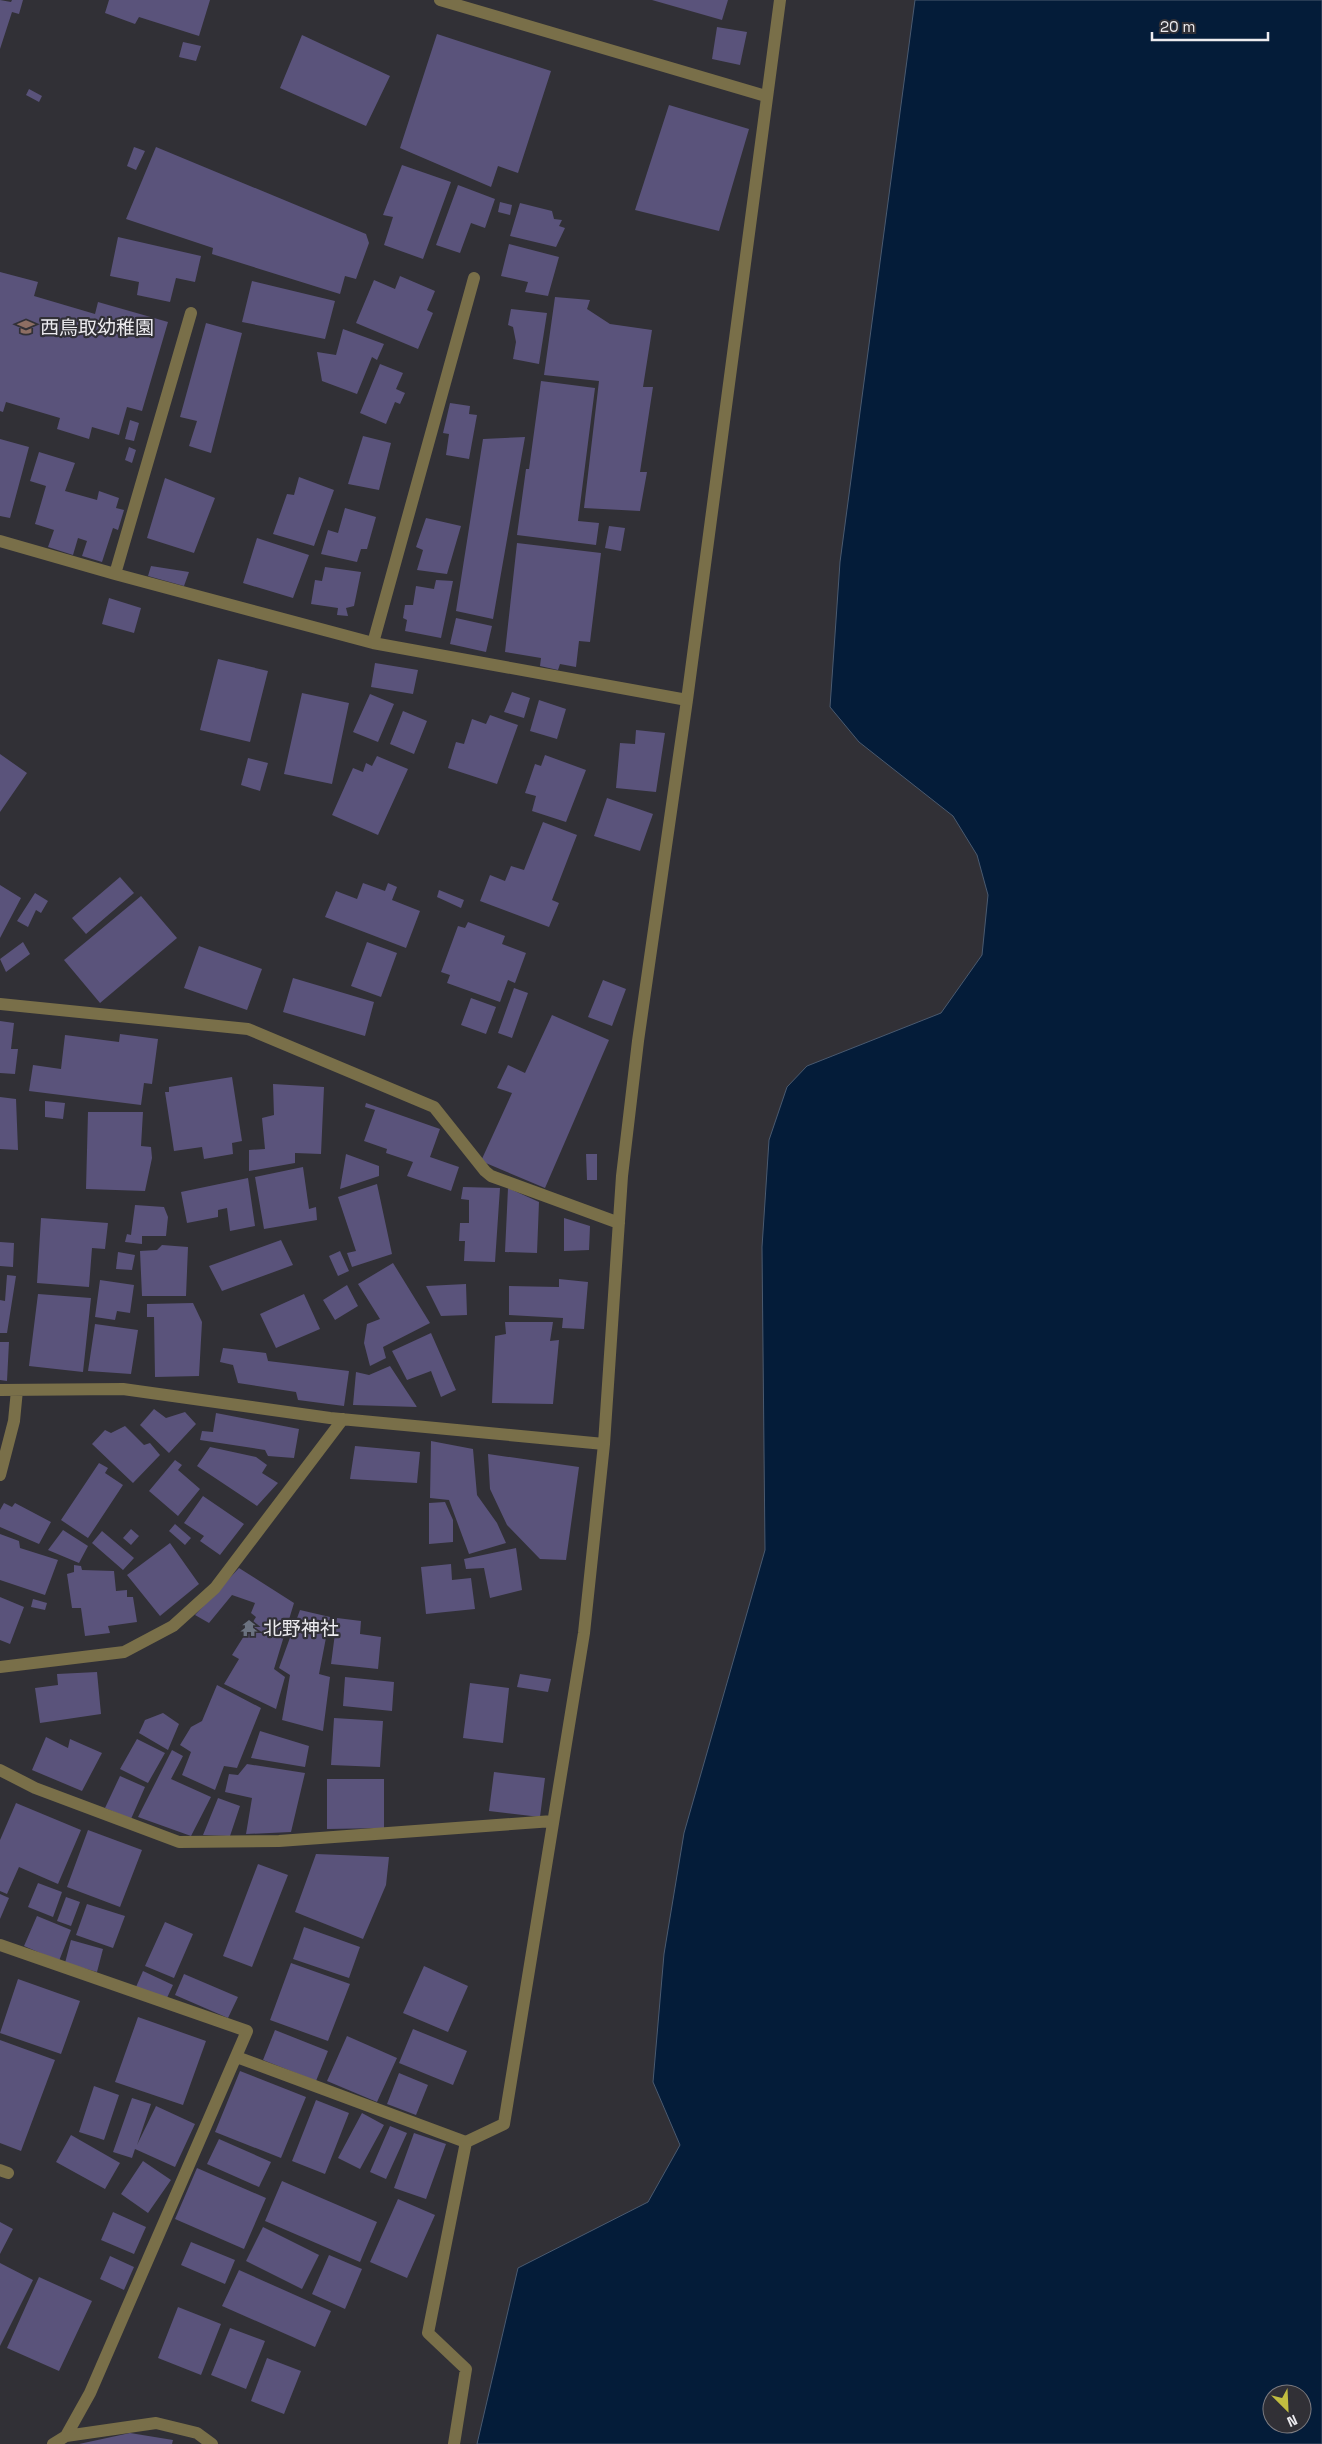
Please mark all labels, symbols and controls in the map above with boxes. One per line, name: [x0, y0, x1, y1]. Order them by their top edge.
scale bar: [1152, 10, 1268, 42]
text: 20 m: [1160, 17, 1195, 36]
place label: 西鳥取幼稚園: [40, 315, 154, 340]
school or university icon: 西鳥取幼稚園: [16, 317, 36, 337]
place label: 北野神社: [263, 1616, 339, 1641]
temple icon: 北野神社: [239, 1618, 259, 1638]
north arrow: [1262, 2384, 1312, 2434]
text: N: [1284, 2411, 1300, 2431]

